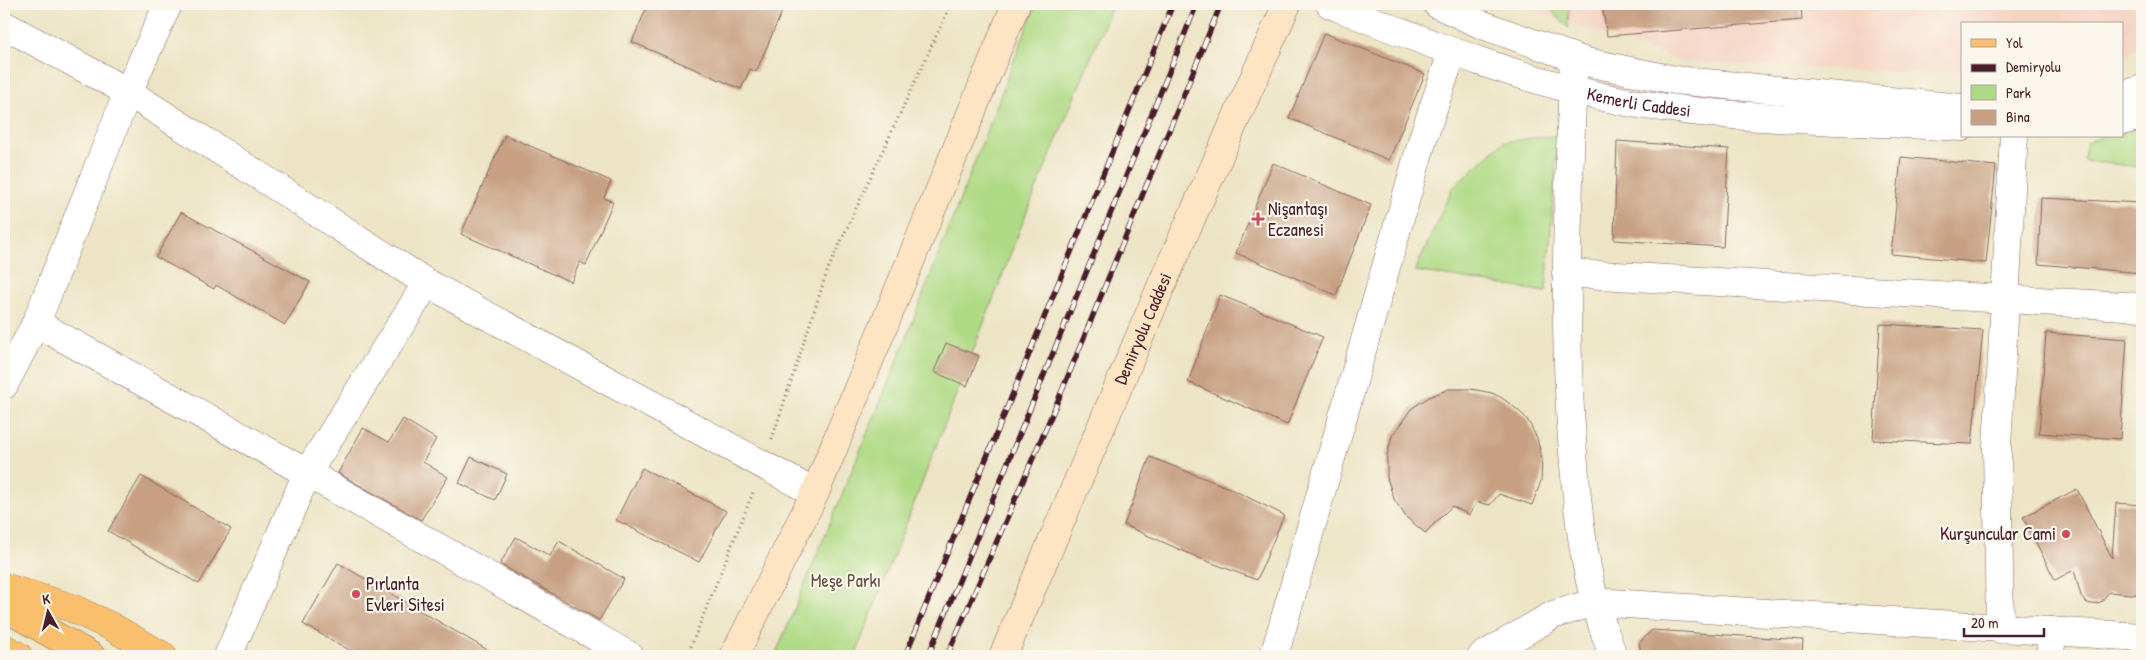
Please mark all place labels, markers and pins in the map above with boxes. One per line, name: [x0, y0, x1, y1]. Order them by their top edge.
place label: Nişantaşı Eczanesi: [1268, 196, 1328, 242]
marker: Nişantaşı Eczanesi: [1252, 213, 1264, 225]
place label: Kurşuncular Cami: [1940, 521, 2056, 546]
marker: Kurşuncular Cami: [2060, 528, 2072, 540]
place label: Pırlanta Evleri Sitesi: [366, 571, 445, 617]
marker: Pırlanta Evleri Sitesi: [350, 588, 362, 600]

